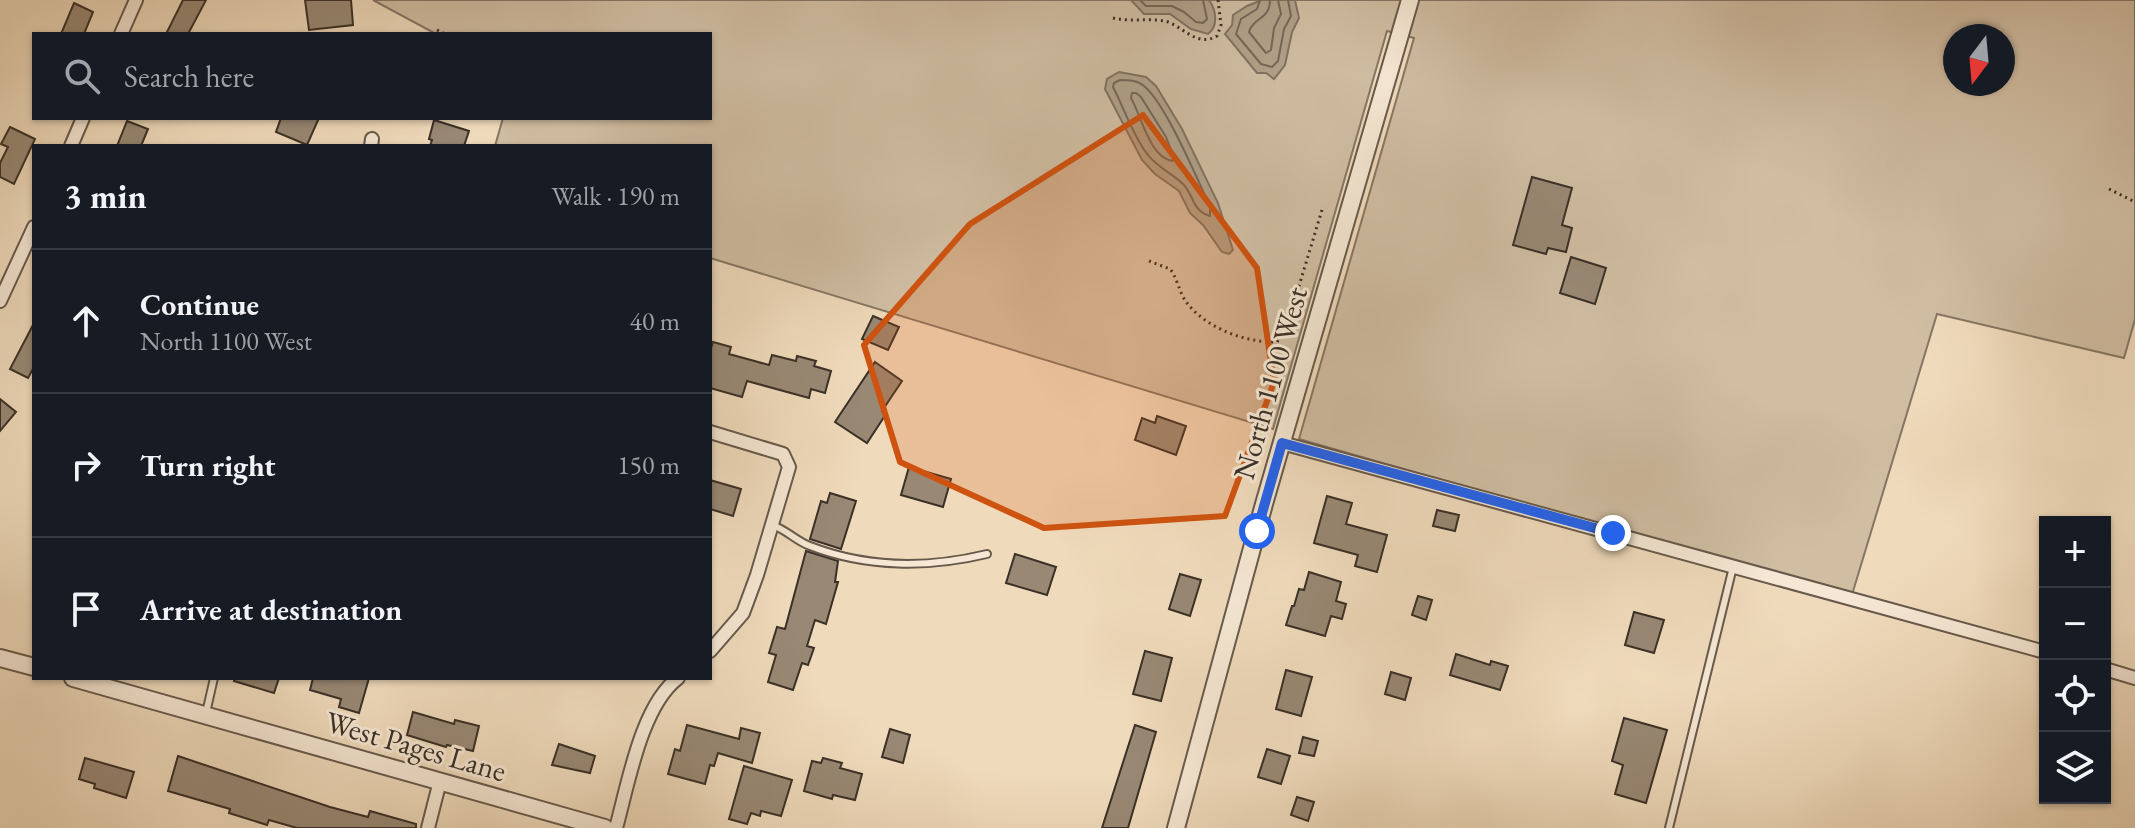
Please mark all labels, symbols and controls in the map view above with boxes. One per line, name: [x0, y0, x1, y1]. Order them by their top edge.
north arrow: [1943, 24, 2015, 96]
search box: [32, 32, 712, 120]
icon: search: [60, 54, 104, 98]
text: Search here: [124, 57, 254, 96]
text: 3 min: [64, 174, 147, 218]
text: Walk · 190 m: [552, 179, 680, 213]
street label: North 1100 West: [1224, 282, 1316, 484]
text: Continue: [140, 285, 259, 324]
icon: ahead: [64, 299, 108, 343]
text: 40 m: [630, 304, 680, 338]
text: North 1100 West: [140, 324, 312, 358]
icon: right: [64, 443, 108, 487]
text: Turn right: [140, 446, 276, 485]
text: 150 m: [617, 448, 680, 482]
route start: [1239, 513, 1275, 549]
route end: [1595, 515, 1631, 551]
map controls: [2039, 516, 2111, 804]
button: +: [2039, 516, 2111, 588]
icon: arrive: [64, 587, 108, 631]
button: −: [2039, 588, 2111, 660]
text: Arrive at destination: [140, 590, 402, 629]
button: locate: [2039, 660, 2111, 732]
street label: West Pages Lane: [321, 702, 511, 790]
button: layers: [2039, 732, 2111, 804]

